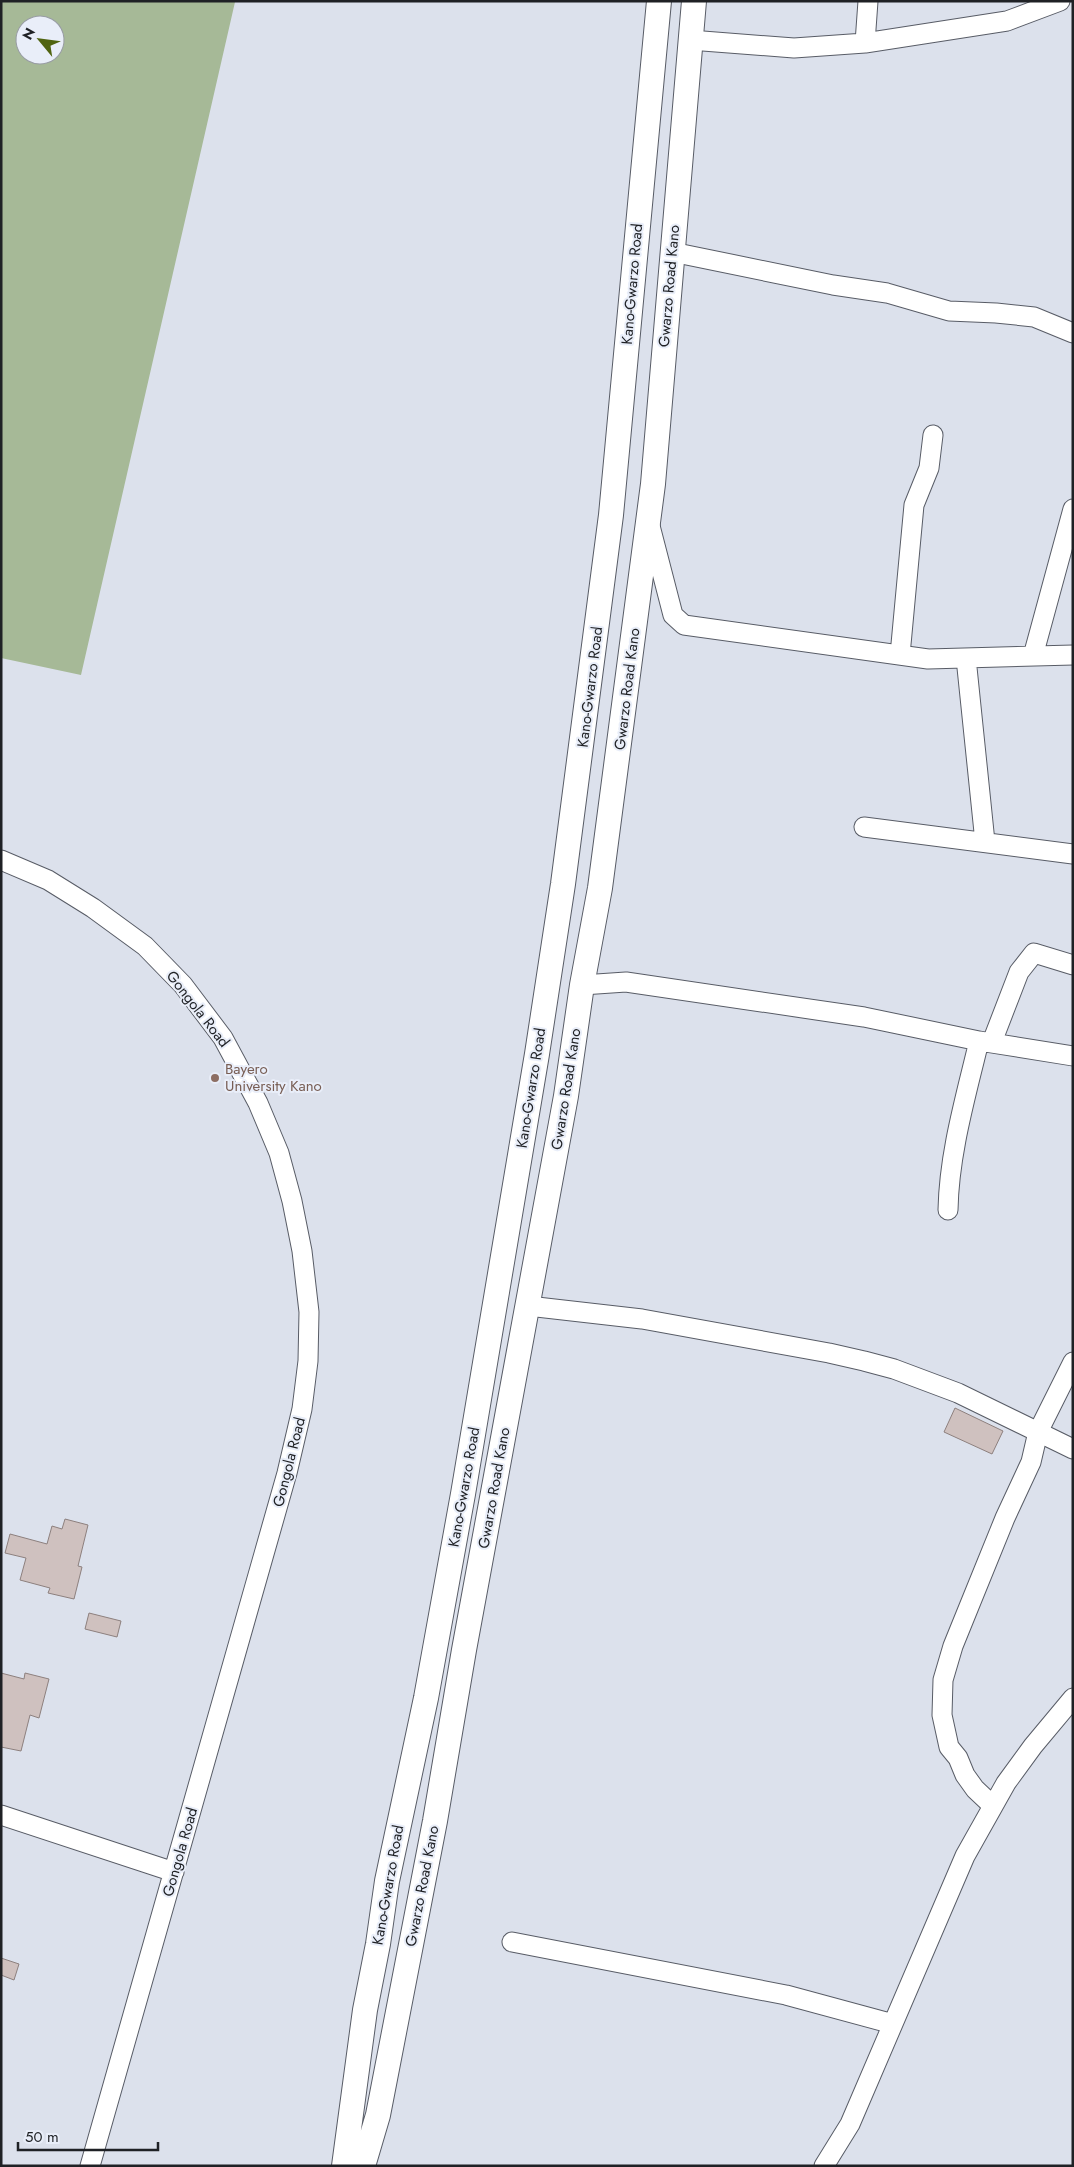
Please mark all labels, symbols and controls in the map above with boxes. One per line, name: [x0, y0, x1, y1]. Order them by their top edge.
north arrow: [15, 15, 65, 65]
text: N: [17, 24, 40, 43]
street label: Kano-Gwarzo Road: [616, 223, 648, 345]
street label: Gwarzo Road Kano: [653, 224, 685, 348]
street label: Kano-Gwarzo Road: [572, 625, 608, 749]
street label: Gwarzo Road Kano: [609, 627, 645, 751]
street label: Gongola Road: [161, 966, 235, 1052]
street label: Kano-Gwarzo Road: [511, 1026, 551, 1150]
street label: Gwarzo Road Kano: [546, 1027, 586, 1151]
place label: Bayero University Kano: [225, 1058, 322, 1097]
marker: Bayero University Kano: [209, 1072, 221, 1084]
street label: Gongola Road: [267, 1415, 311, 1509]
street label: Kano-Gwarzo Road: [443, 1425, 485, 1549]
street label: Gwarzo Road Kano: [473, 1426, 515, 1550]
street label: Gongola Road: [157, 1805, 203, 1899]
street label: Kano-Gwarzo Road: [367, 1823, 409, 1947]
street label: Gwarzo Road Kano: [399, 1824, 445, 1948]
scale bar: [18, 2120, 158, 2152]
text: 50 m: [25, 2126, 59, 2148]

